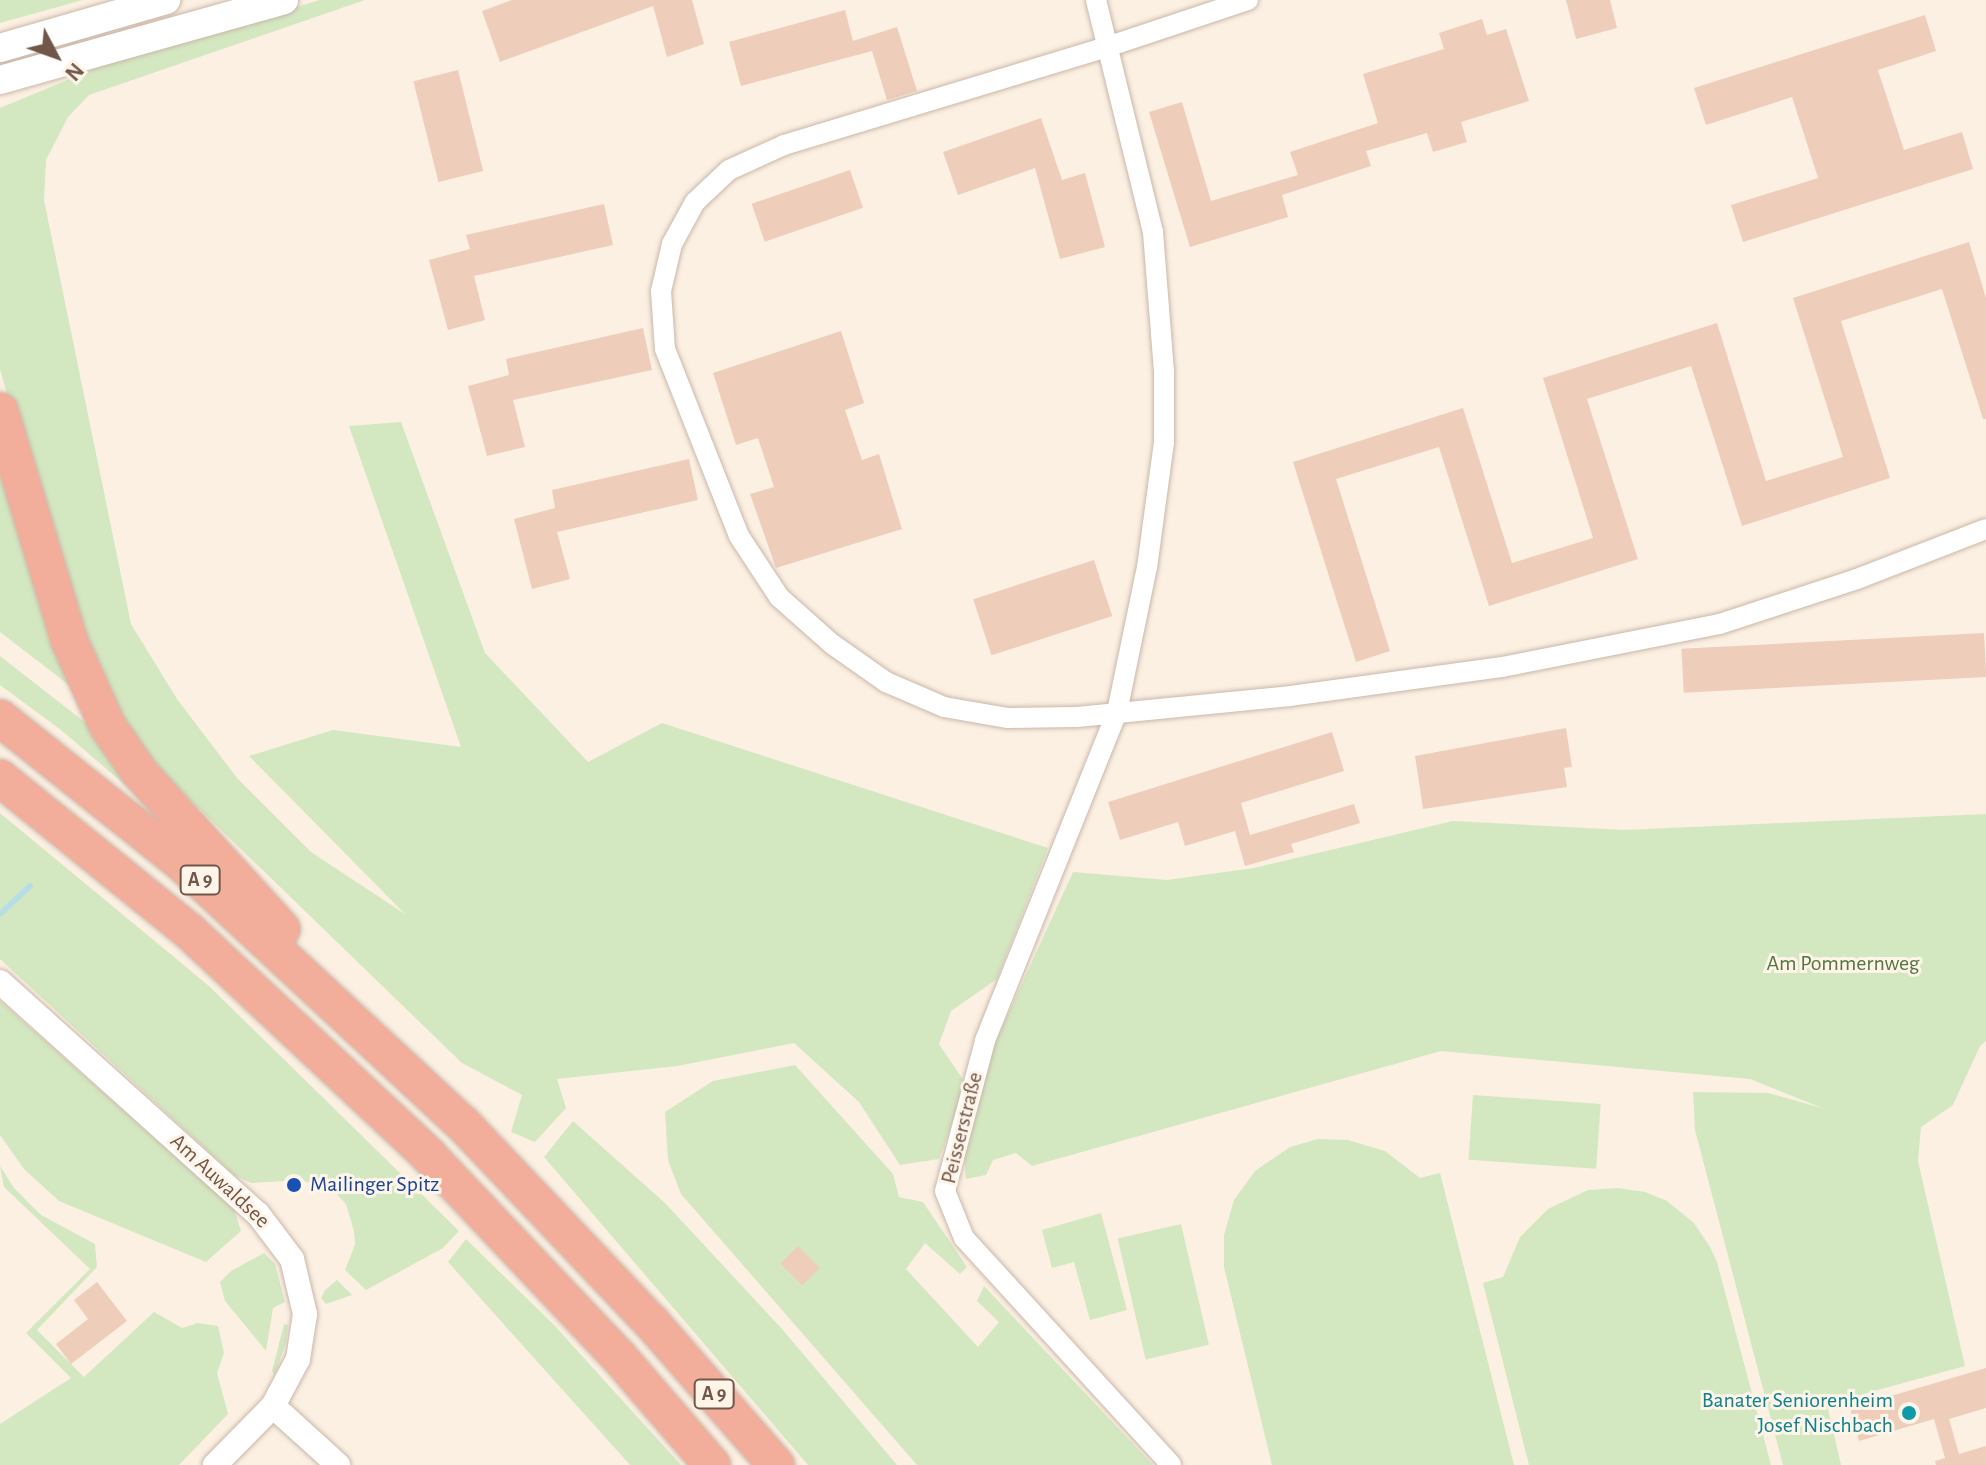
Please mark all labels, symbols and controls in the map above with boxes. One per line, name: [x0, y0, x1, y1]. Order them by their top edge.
north arrow: [16, 16, 96, 96]
text: N: [61, 59, 87, 85]
road number: A 9: [178, 864, 222, 896]
park label: Am Pommernweg: [1766, 951, 1920, 977]
street label: Peisserstraße: [935, 1069, 989, 1187]
street label: Am Auwaldsee: [165, 1128, 275, 1234]
place label: Mailinger Spitz: [310, 1172, 439, 1198]
marker: Mailinger Spitz: [285, 1176, 303, 1194]
road number: A 9: [692, 1378, 736, 1410]
place label: Banater Seniorenheim Josef Nischbach: [1702, 1387, 1893, 1438]
marker: Banater Seniorenheim Josef Nischbach: [1900, 1404, 1918, 1422]

